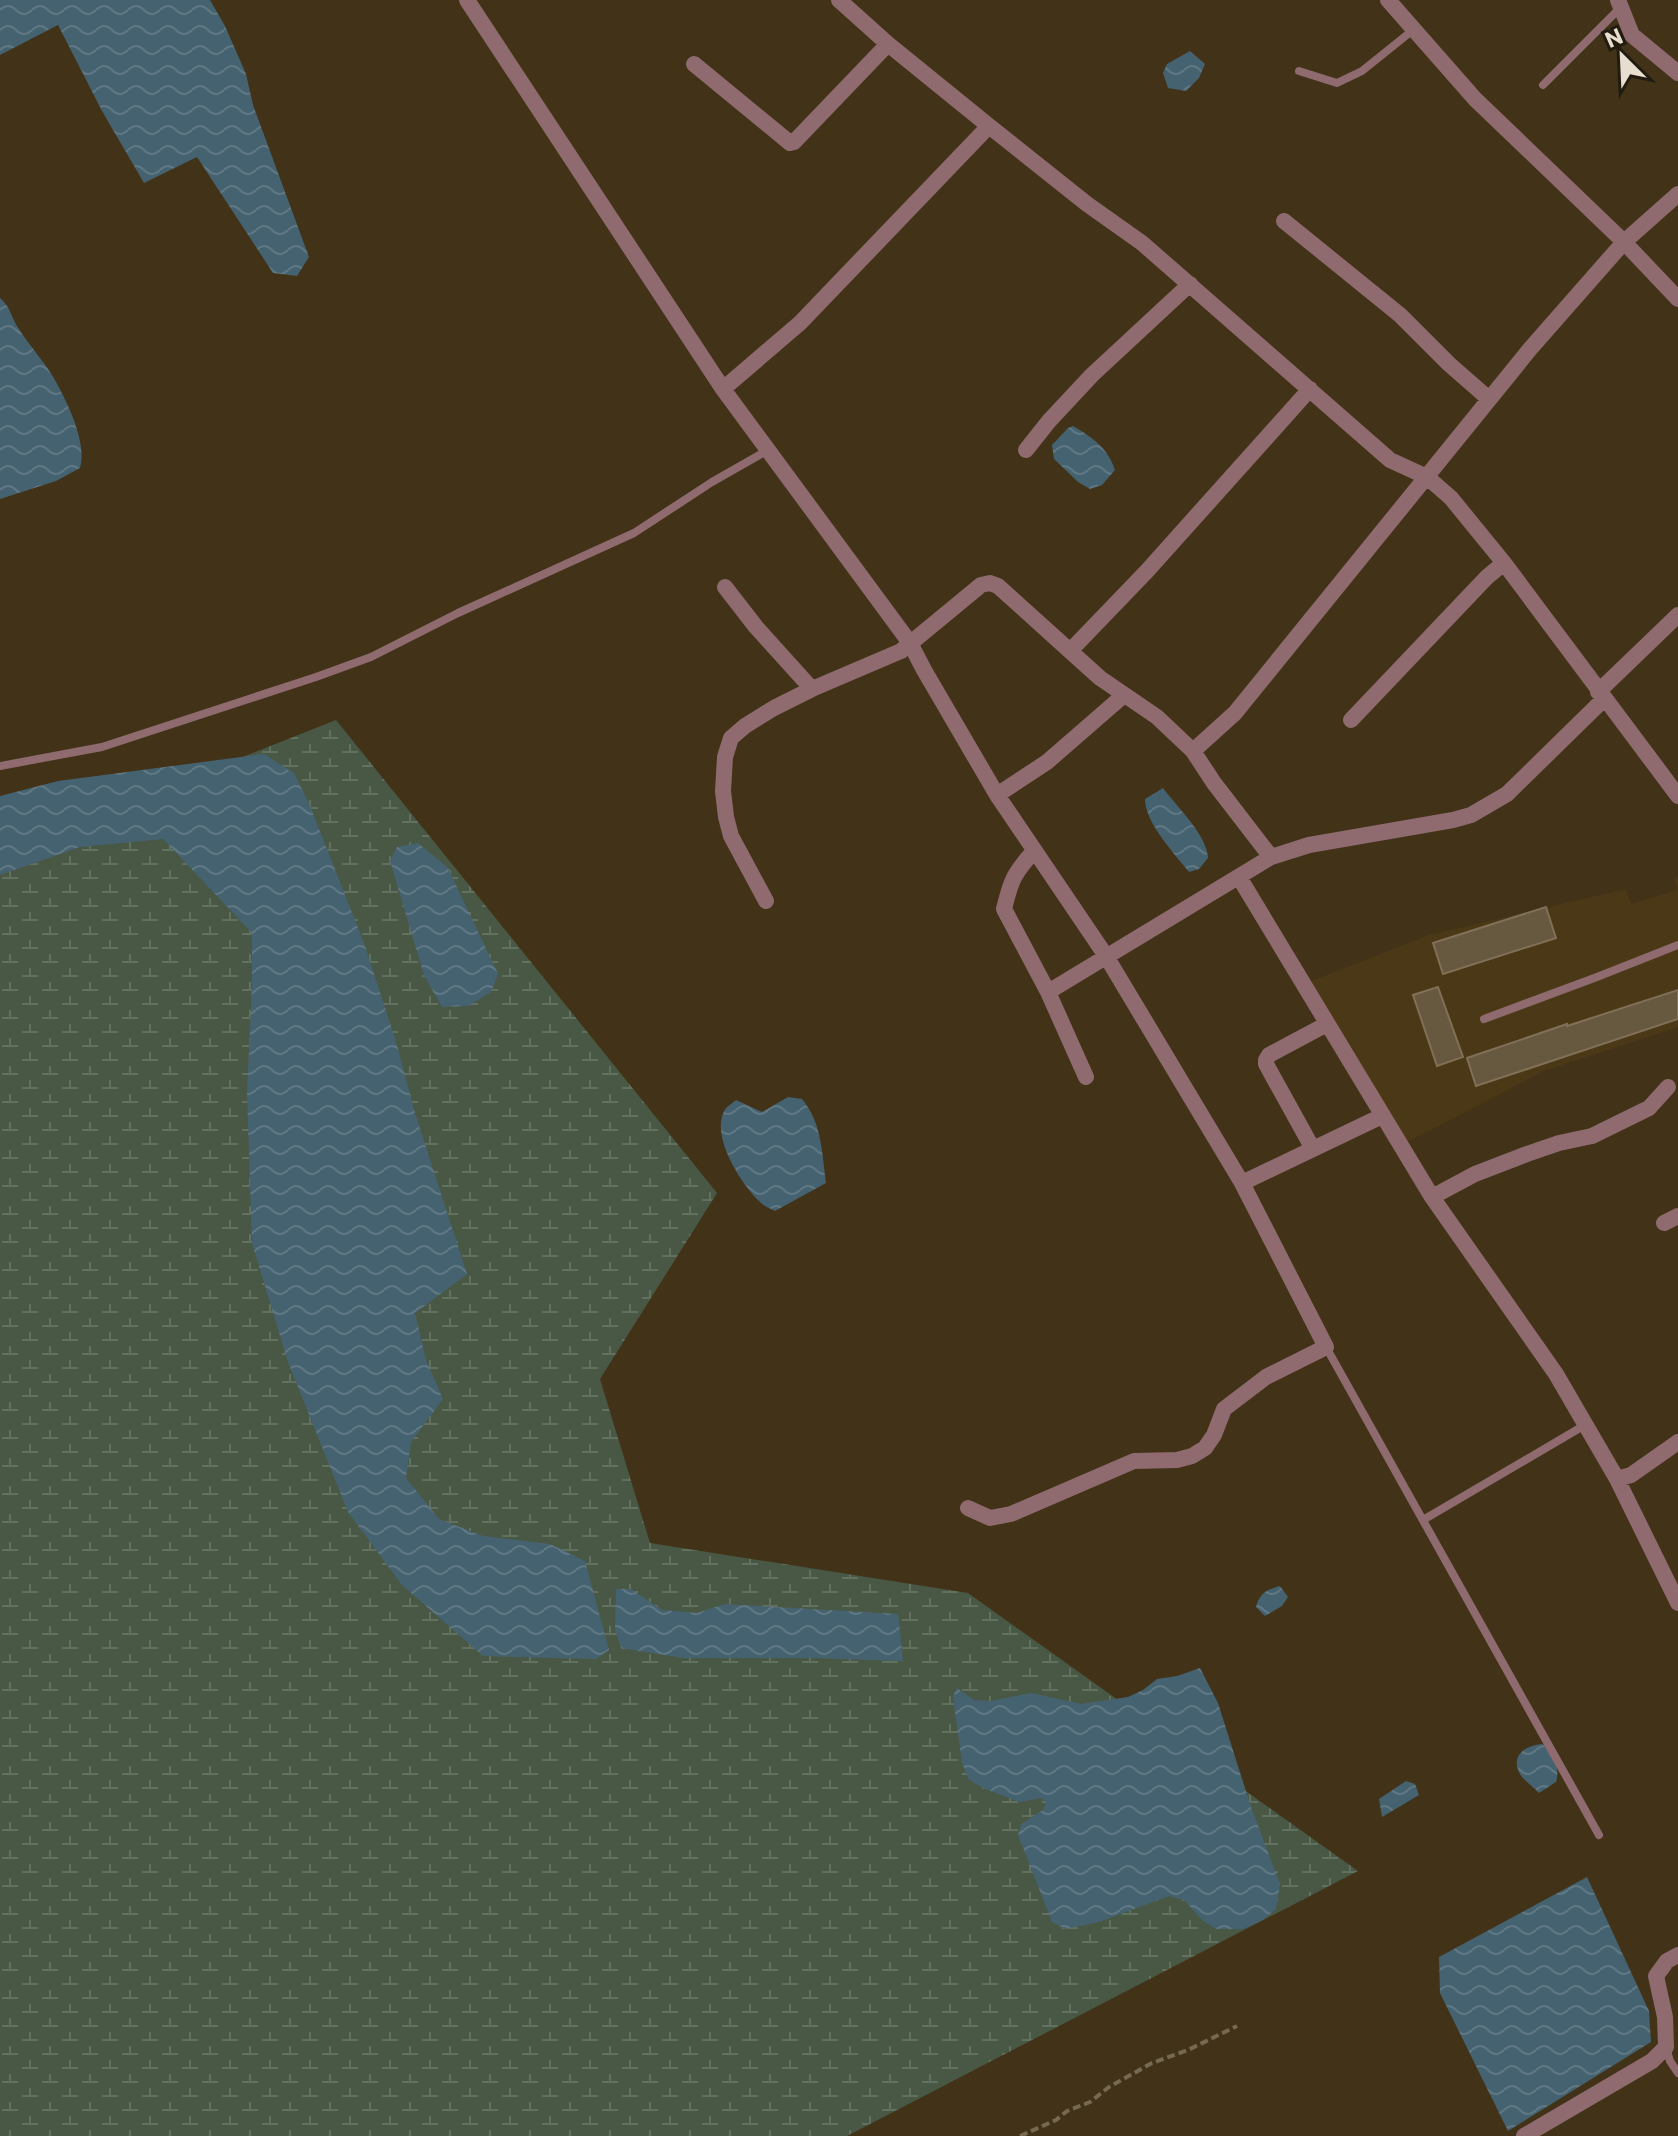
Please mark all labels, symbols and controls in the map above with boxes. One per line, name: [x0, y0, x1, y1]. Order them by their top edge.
north arrow: [1582, 16, 1662, 96]
text: N: [1601, 22, 1627, 53]

